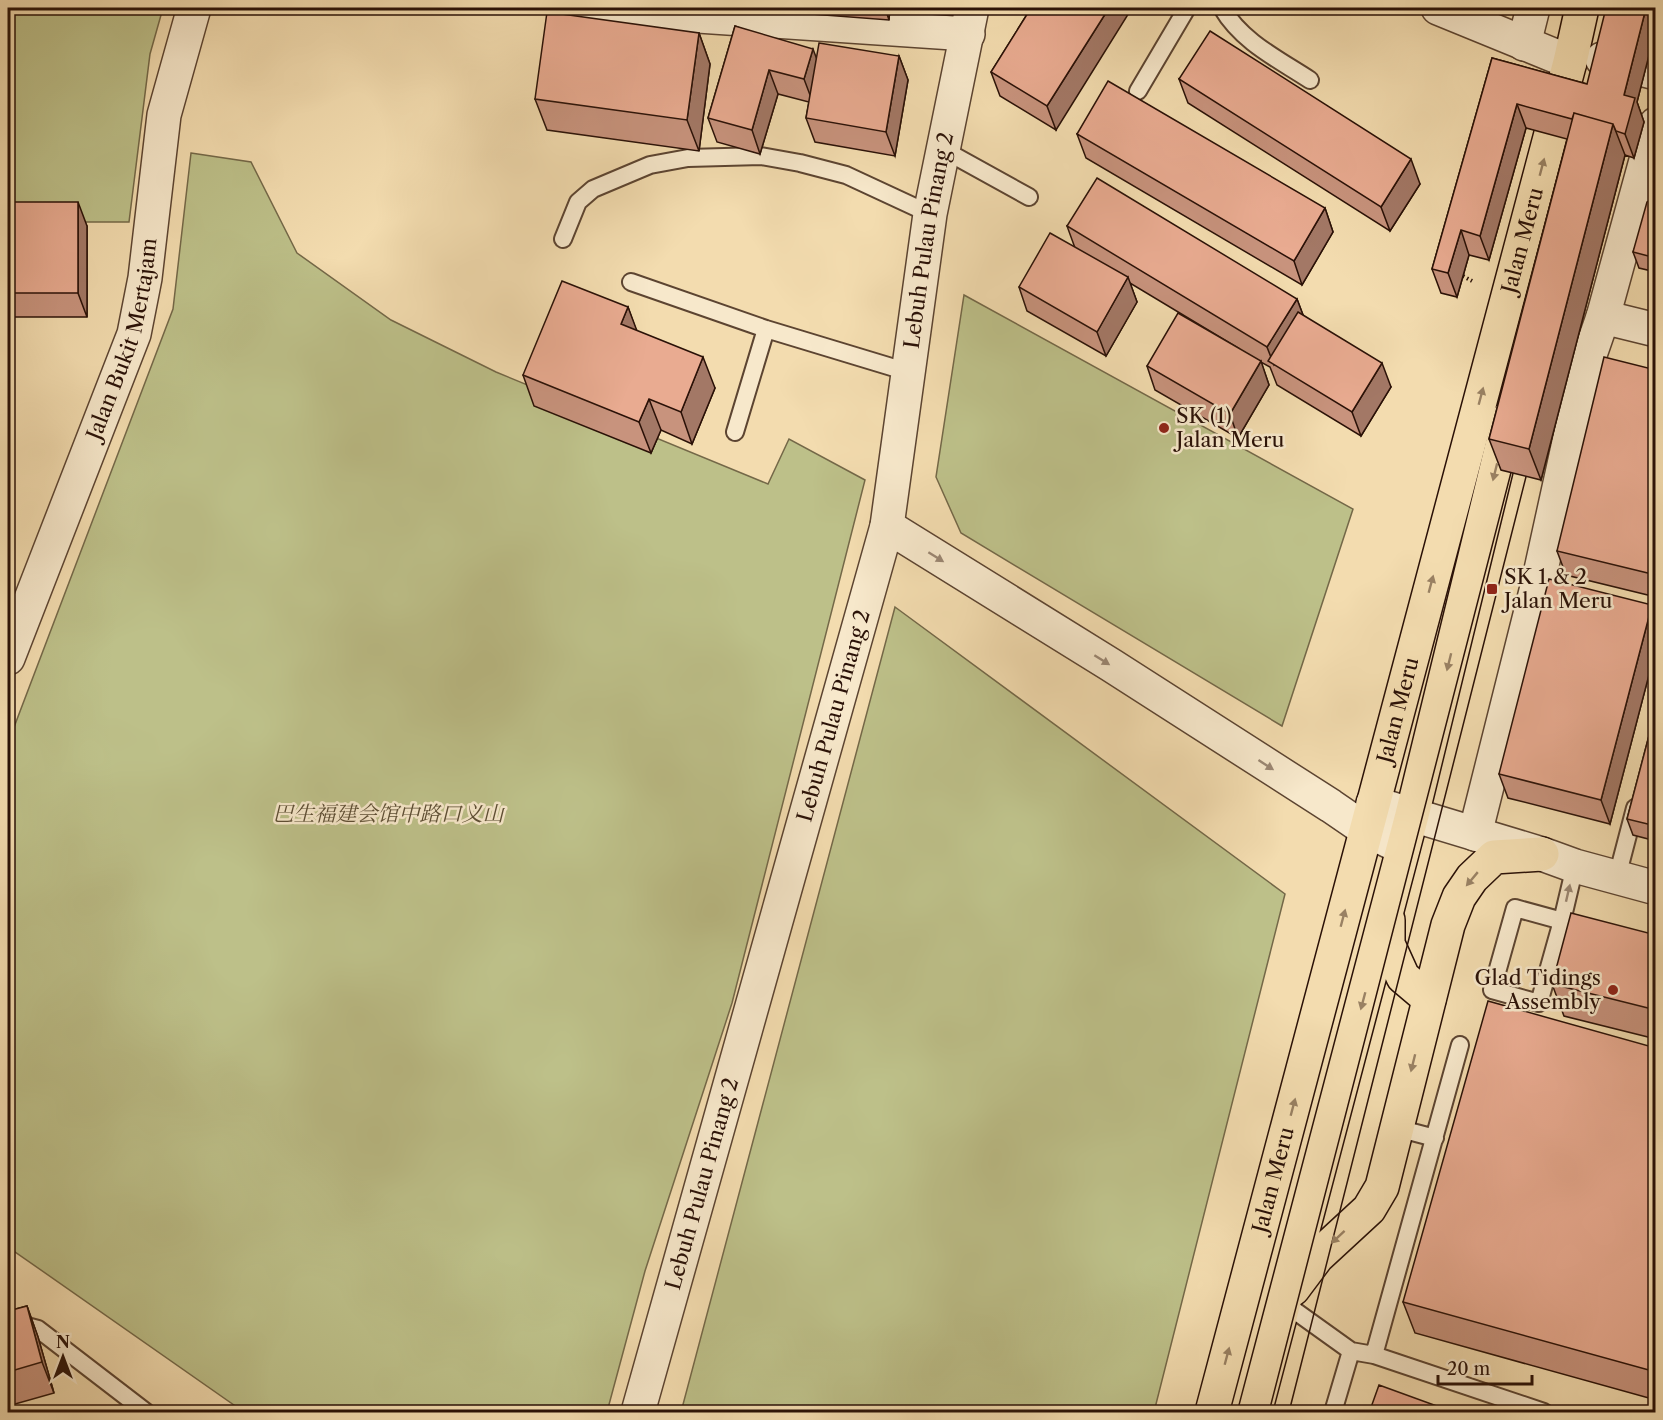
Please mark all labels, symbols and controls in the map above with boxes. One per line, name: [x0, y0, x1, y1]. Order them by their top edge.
street label: Lebuh Pulau Pinang 2: [899, 130, 958, 350]
one-way arrow: [1538, 158, 1547, 176]
street label: Jalan Meru: [1495, 185, 1548, 299]
street label: Jalan Bukit Mertajam: [80, 236, 162, 446]
one-way arrow: [1477, 387, 1487, 405]
place label: SK (1) Jalan Meru: [1173, 403, 1285, 452]
marker: SK (1) Jalan Meru: [1157, 421, 1171, 435]
one-way arrow: [1490, 463, 1500, 482]
one-way arrow: [928, 551, 945, 562]
place label: SK 1 & 2 Jalan Meru: [1501, 564, 1613, 613]
one-way arrow: [1427, 575, 1437, 593]
marker: SK 1 & 2 Jalan Meru: [1485, 582, 1499, 596]
street label: Lebuh Pulau Pinang 2: [791, 607, 875, 825]
one-way arrow: [1444, 653, 1454, 671]
one-way arrow: [1094, 654, 1110, 665]
street label: Jalan Meru: [1371, 654, 1424, 769]
one-way arrow: [1258, 759, 1275, 770]
park label: 巴生福建会馆中路口义山: [273, 801, 505, 826]
one-way arrow: [1466, 871, 1479, 887]
one-way arrow: [1564, 884, 1574, 902]
one-way arrow: [1339, 909, 1348, 927]
place label: Glad Tidings Assembly: [1475, 965, 1601, 1014]
marker: Glad Tidings Assembly: [1606, 983, 1620, 997]
one-way arrow: [1358, 992, 1367, 1010]
one-way arrow: [1408, 1054, 1418, 1072]
street label: Lebuh Pulau Pinang 2: [660, 1075, 743, 1293]
one-way arrow: [1289, 1097, 1298, 1115]
street label: Jalan Meru: [1246, 1124, 1299, 1238]
one-way arrow: [1331, 1230, 1346, 1243]
north arrow: [33, 1327, 93, 1387]
text: N: [56, 1332, 70, 1352]
one-way arrow: [1223, 1347, 1232, 1365]
scale bar: [1438, 1348, 1532, 1386]
text: 20 m: [1447, 1358, 1491, 1380]

